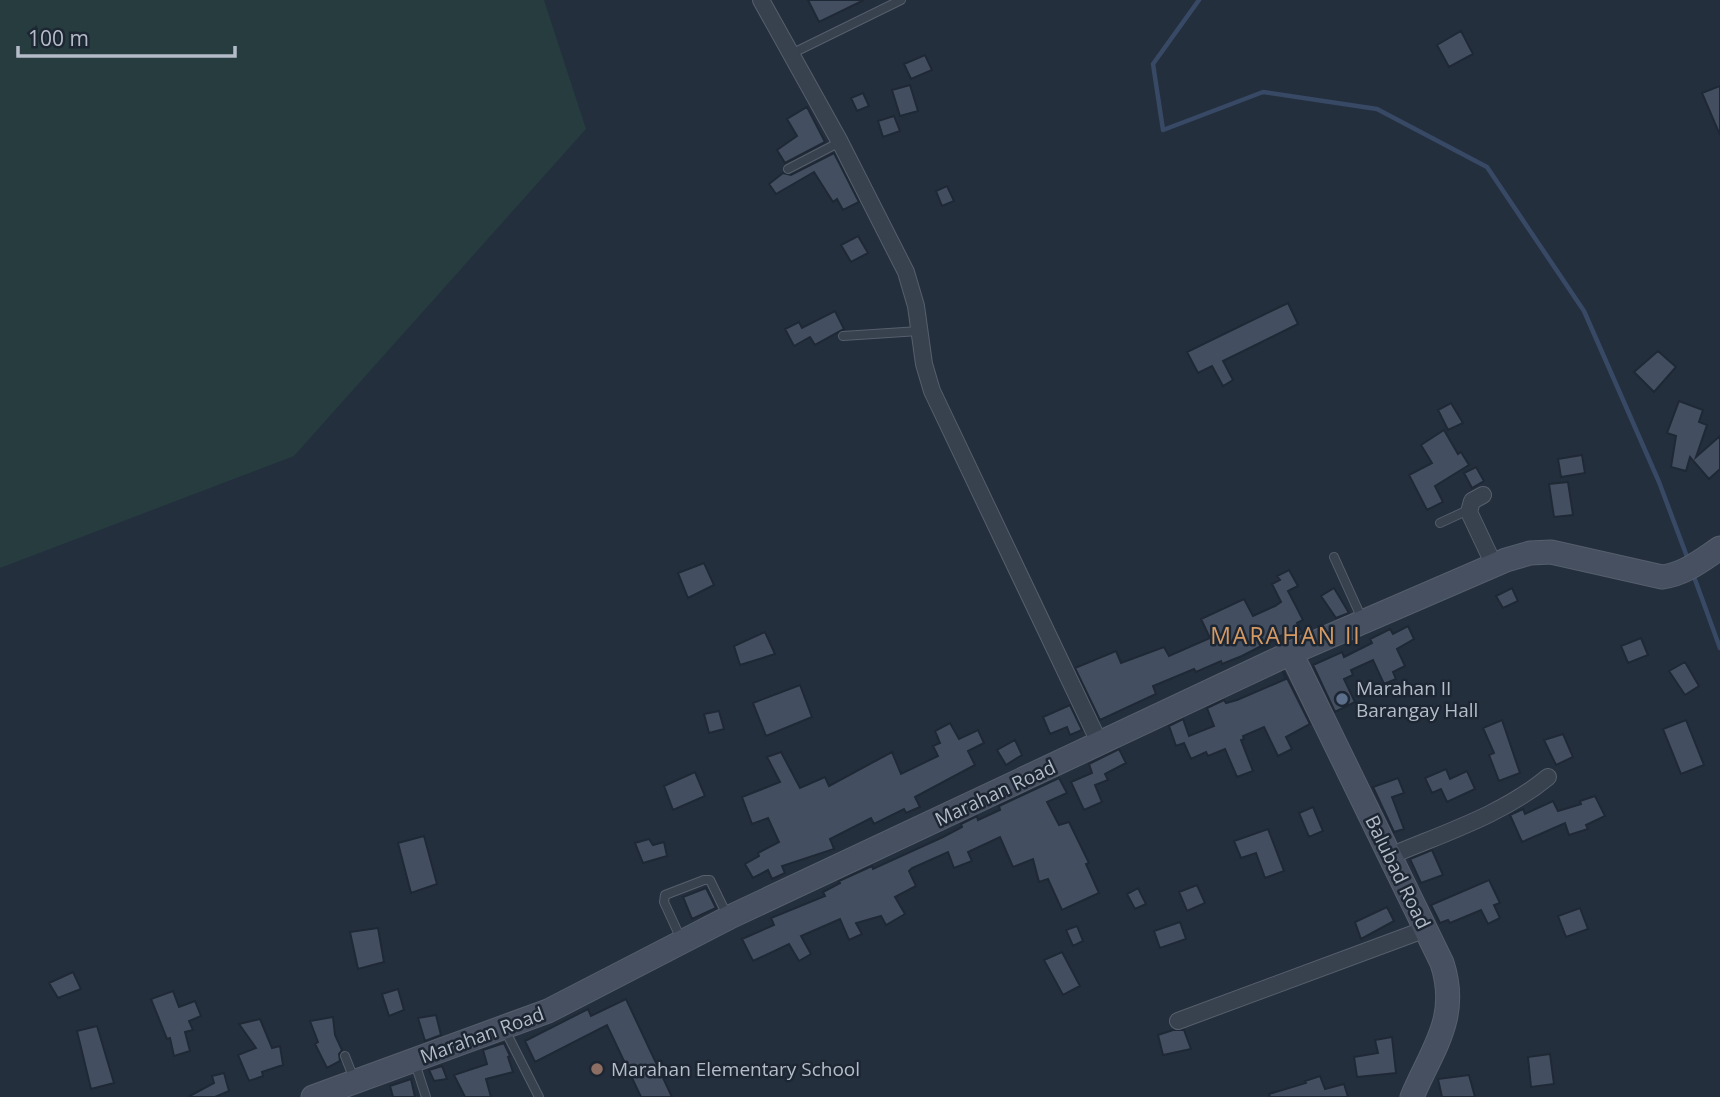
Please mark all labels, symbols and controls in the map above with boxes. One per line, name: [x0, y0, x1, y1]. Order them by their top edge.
scale bar: [18, 14, 234, 58]
text: 100 m: [28, 24, 89, 52]
district label: MARAHAN II: [1210, 619, 1362, 651]
place label: Marahan II Barangay Hall: [1356, 675, 1478, 723]
marker: Marahan II Barangay Hall: [1334, 691, 1350, 707]
street label: Marahan Road: [931, 754, 1059, 832]
street label: Balubad Road: [1359, 811, 1437, 933]
street label: Marahan Road: [416, 1001, 548, 1069]
place label: Marahan Elementary School: [611, 1056, 860, 1082]
marker: Marahan Elementary School: [589, 1061, 605, 1077]

